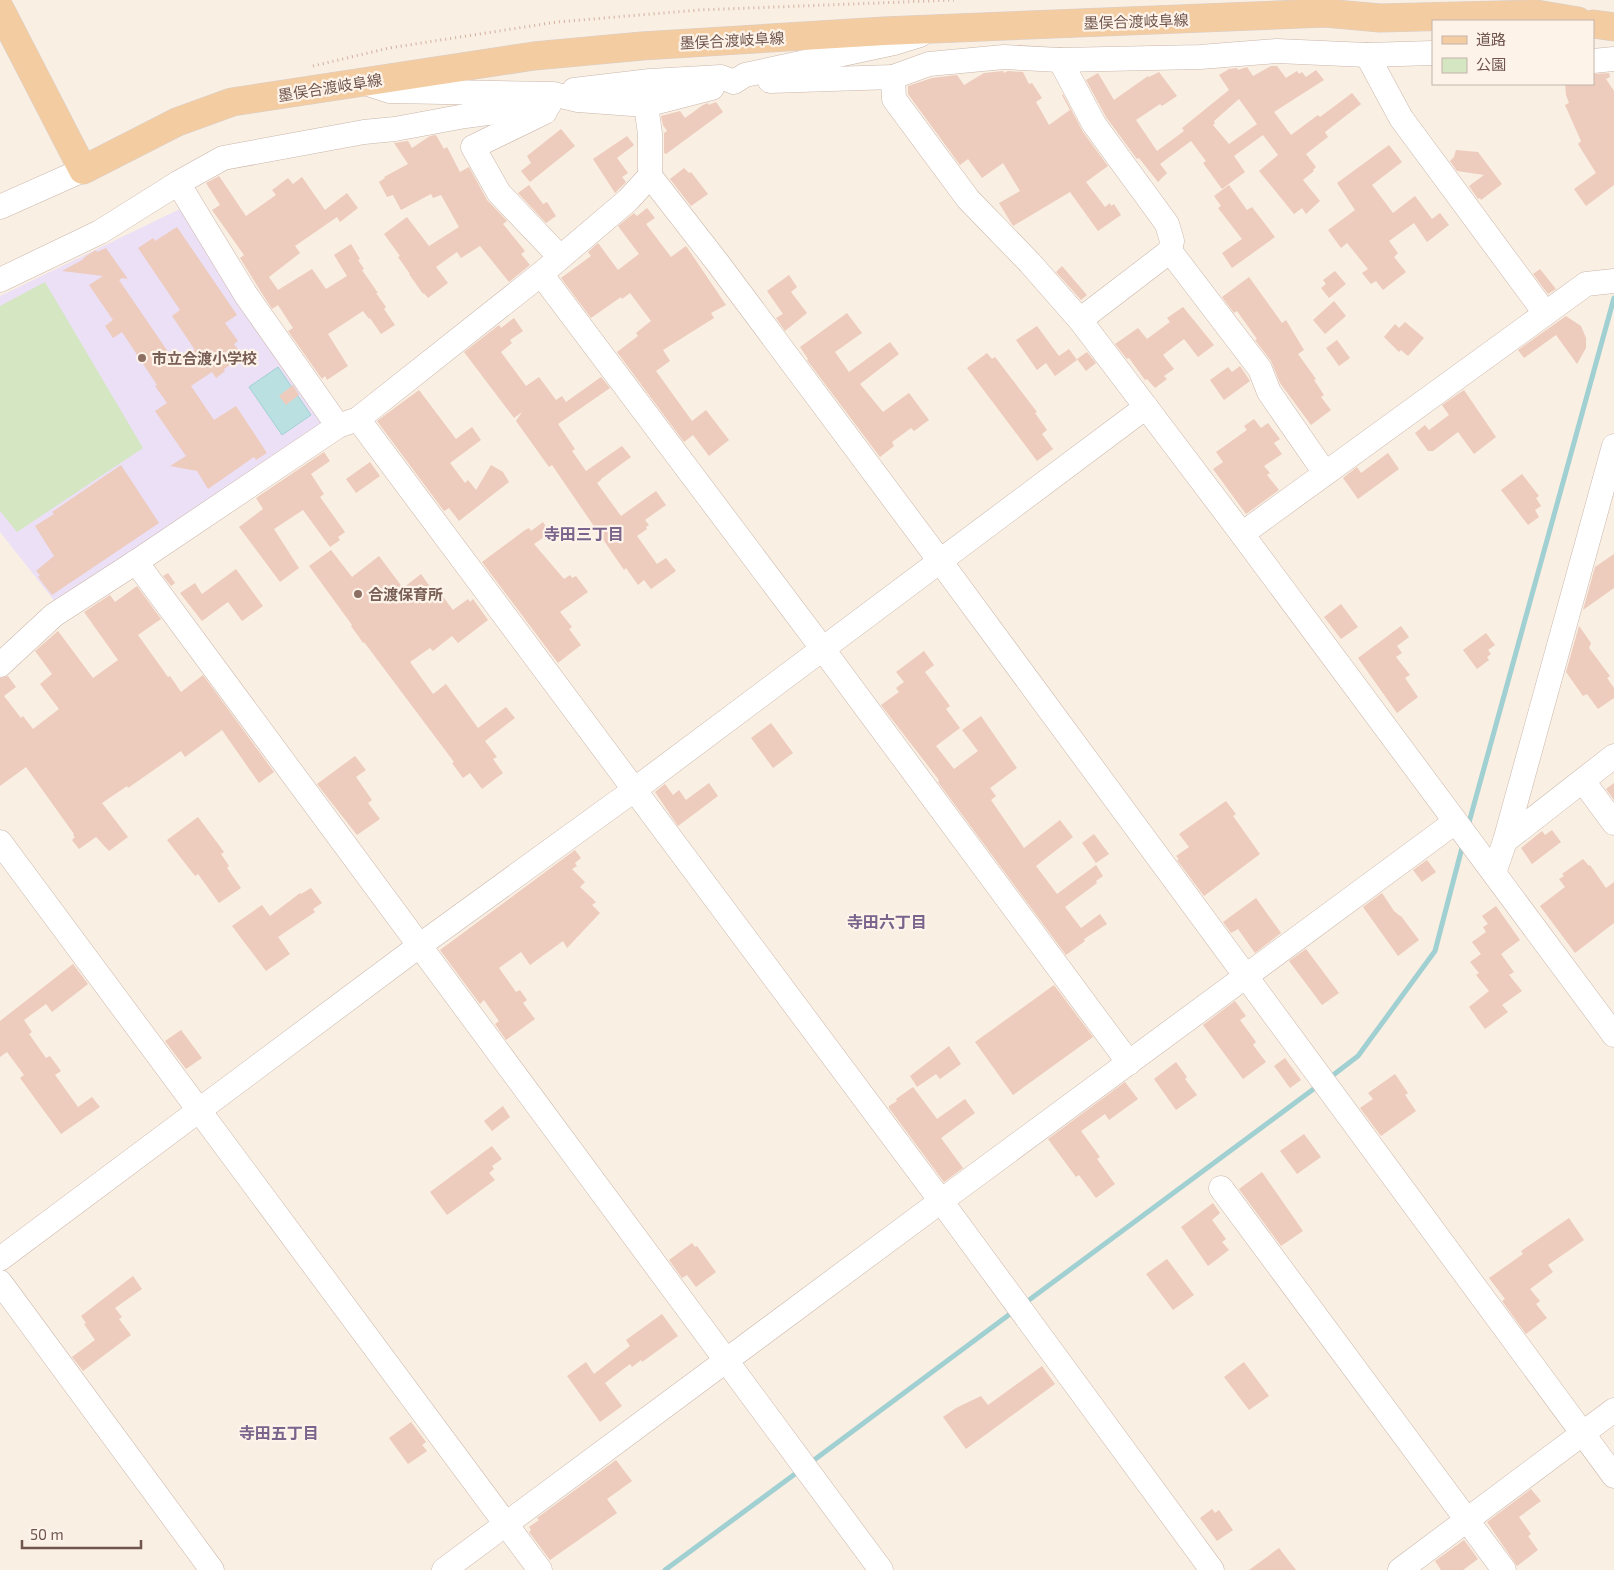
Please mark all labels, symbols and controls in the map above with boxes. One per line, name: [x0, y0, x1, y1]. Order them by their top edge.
street label: 墨俣合渡岐阜線: [1083, 10, 1189, 32]
legend: [1432, 20, 1594, 85]
street label: 墨俣合渡岐阜線: [679, 28, 785, 52]
text: 道路: [1476, 30, 1506, 48]
text: 公園: [1476, 55, 1506, 73]
street label: 墨俣合渡岐阜線: [277, 70, 383, 104]
place label: 市立合渡小学校: [152, 349, 257, 367]
marker: 市立合渡小学校: [136, 352, 148, 364]
district label: 寺田三丁目: [544, 524, 624, 543]
place label: 合渡保育所: [368, 585, 443, 603]
marker: 合渡保育所: [352, 588, 364, 600]
district label: 寺田六丁目: [847, 912, 927, 931]
district label: 寺田五丁目: [239, 1423, 319, 1442]
scale bar: [22, 1518, 141, 1550]
text: 50 m: [30, 1525, 64, 1543]

